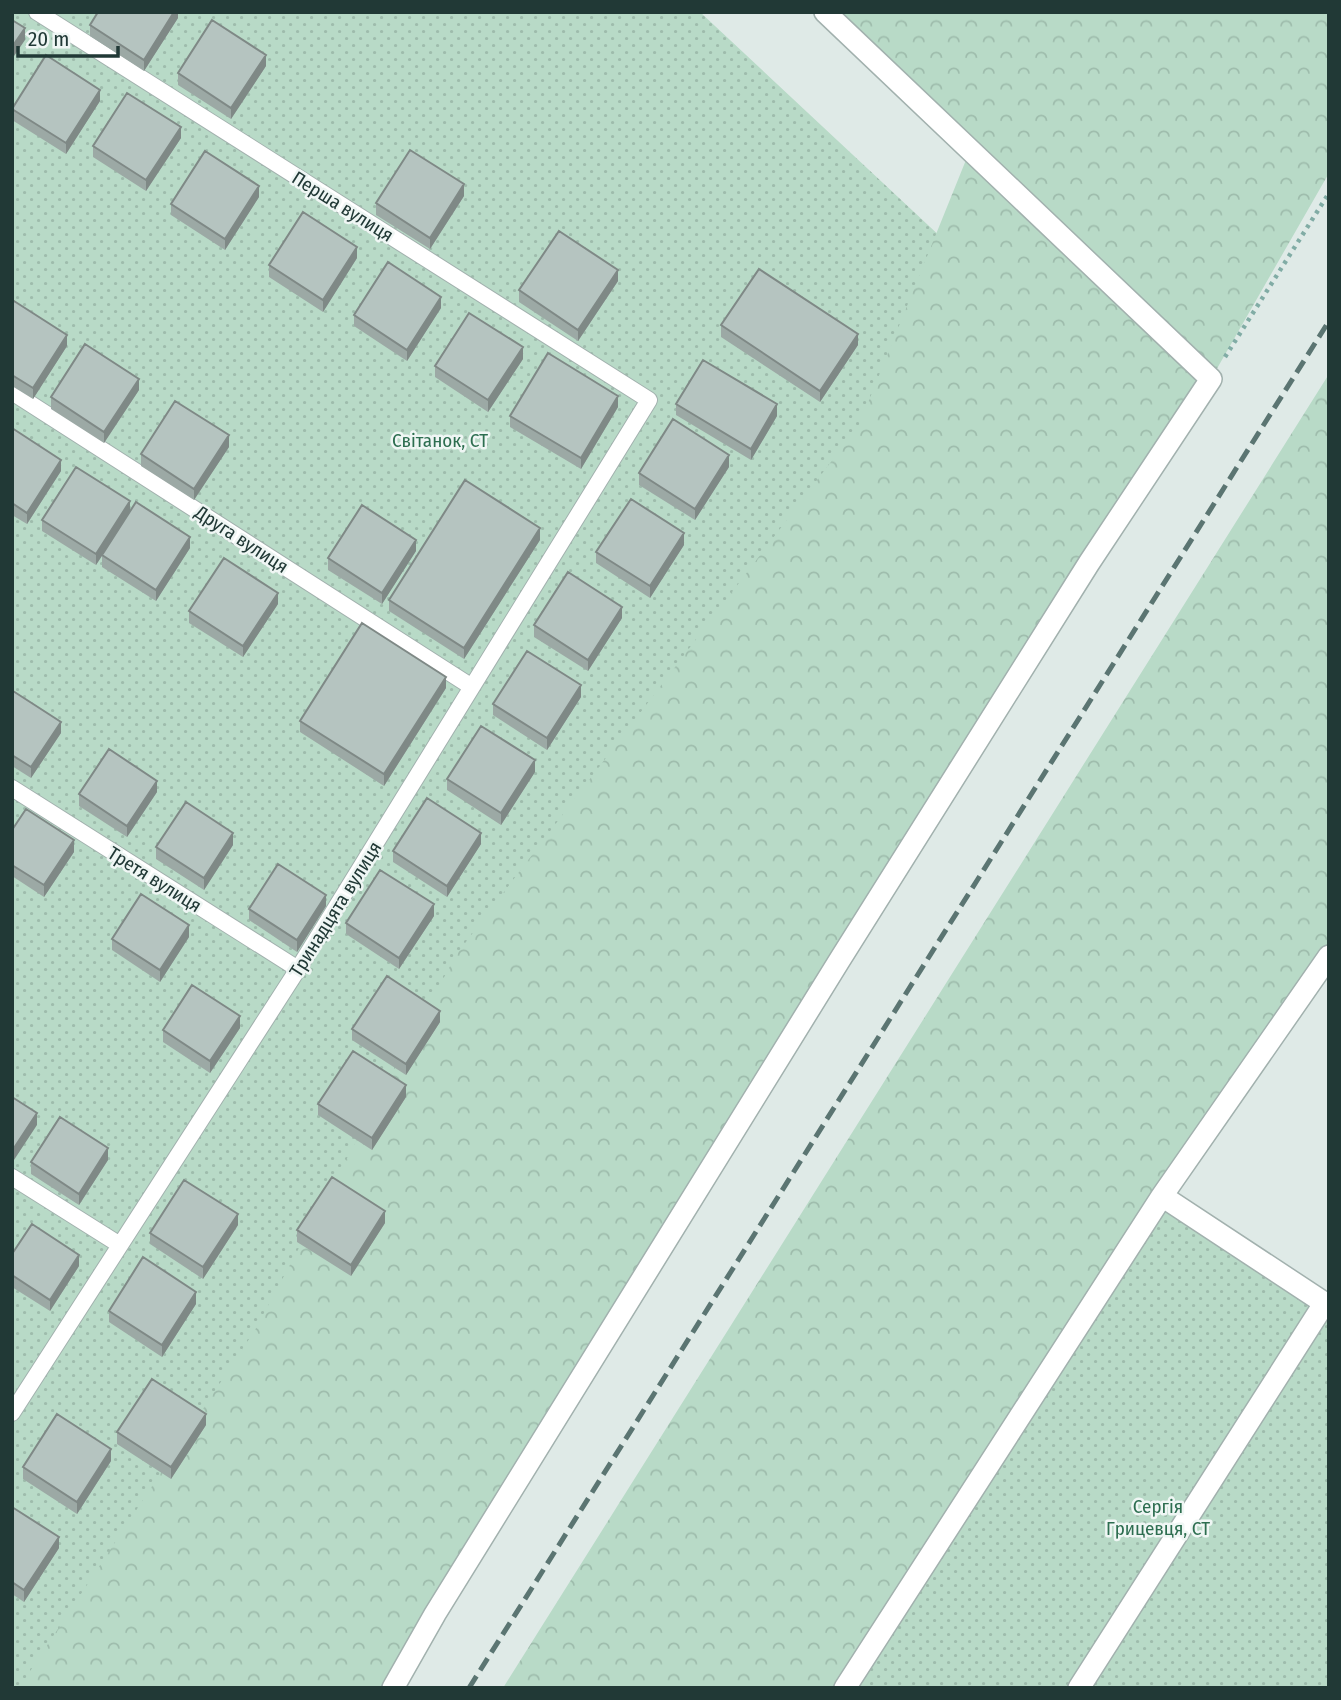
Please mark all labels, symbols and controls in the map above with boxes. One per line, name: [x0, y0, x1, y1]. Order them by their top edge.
scale bar: [18, 14, 117, 58]
text: 20 m: [28, 26, 69, 52]
street label: Перша вулиця: [288, 166, 398, 247]
park label: Світанок, СТ: [392, 429, 488, 452]
street label: Друга вулиця: [190, 500, 293, 578]
street label: Тринадцята вулиця: [284, 837, 386, 981]
street label: Третя вулиця: [104, 842, 206, 917]
park label: Сергія Грицевця, СТ: [1106, 1495, 1210, 1540]

